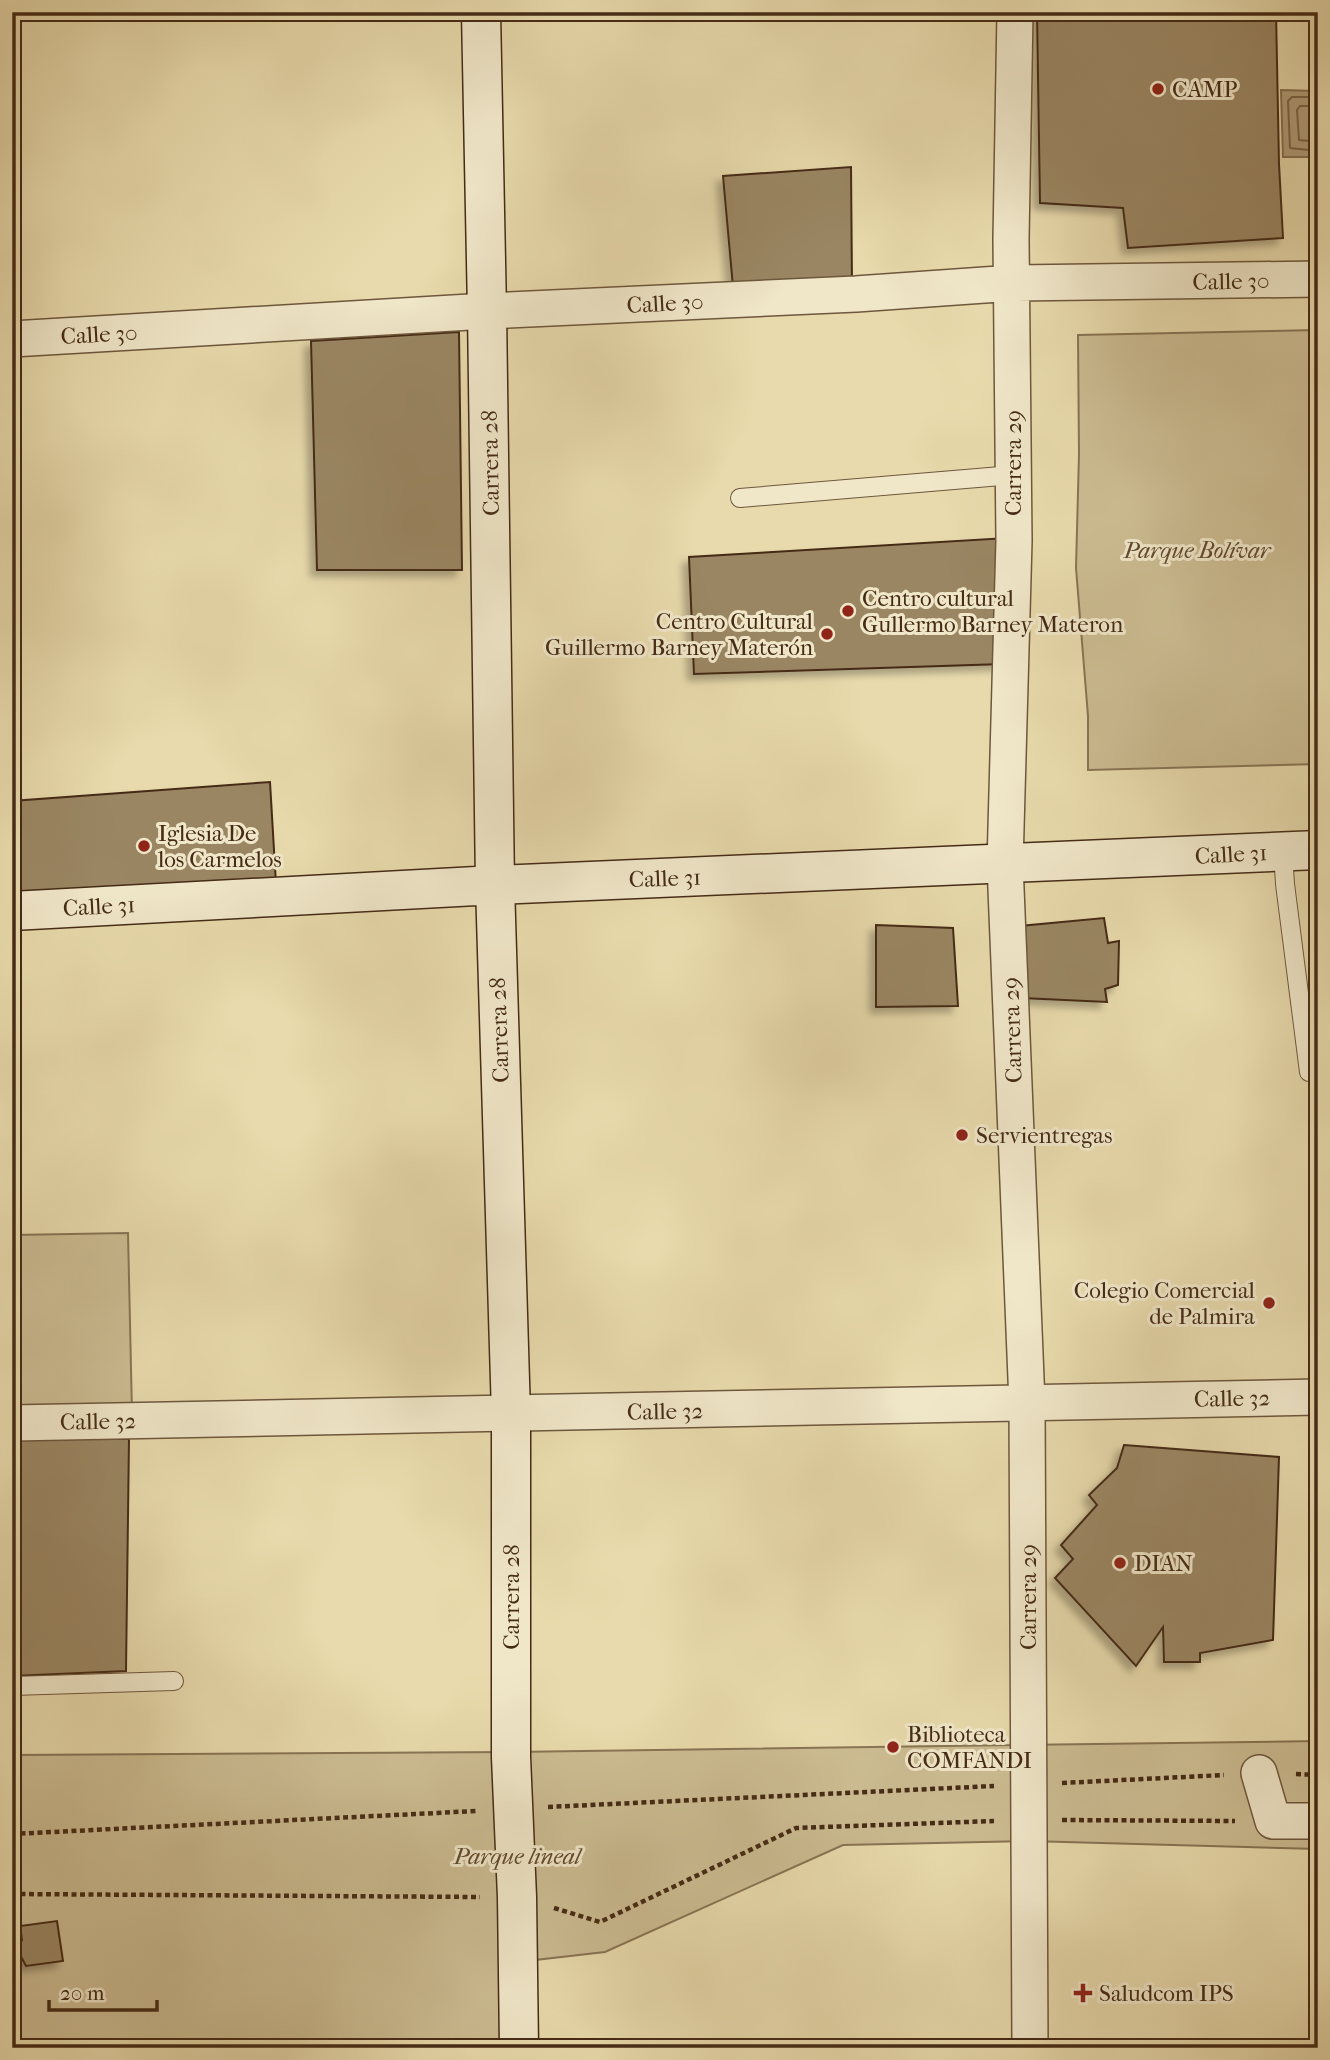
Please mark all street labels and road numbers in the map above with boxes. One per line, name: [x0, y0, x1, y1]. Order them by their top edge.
street label: Calle 30: [1192, 267, 1270, 296]
street label: Calle 30: [626, 288, 704, 319]
street label: Calle 30: [60, 319, 138, 350]
street label: Carrera 28: [476, 410, 505, 516]
street label: Carrera 29: [1000, 410, 1027, 516]
street label: Calle 31: [1194, 839, 1268, 870]
street label: Calle 31: [628, 864, 702, 893]
street label: Calle 31: [62, 891, 136, 922]
street label: Carrera 29: [997, 976, 1028, 1084]
street label: Carrera 28: [484, 977, 515, 1083]
street label: Calle 32: [1194, 1384, 1271, 1413]
street label: Calle 32: [627, 1397, 704, 1426]
street label: Calle 32: [60, 1407, 137, 1436]
street label: Carrera 28: [498, 1544, 525, 1650]
street label: Carrera 29: [1015, 1544, 1042, 1650]

